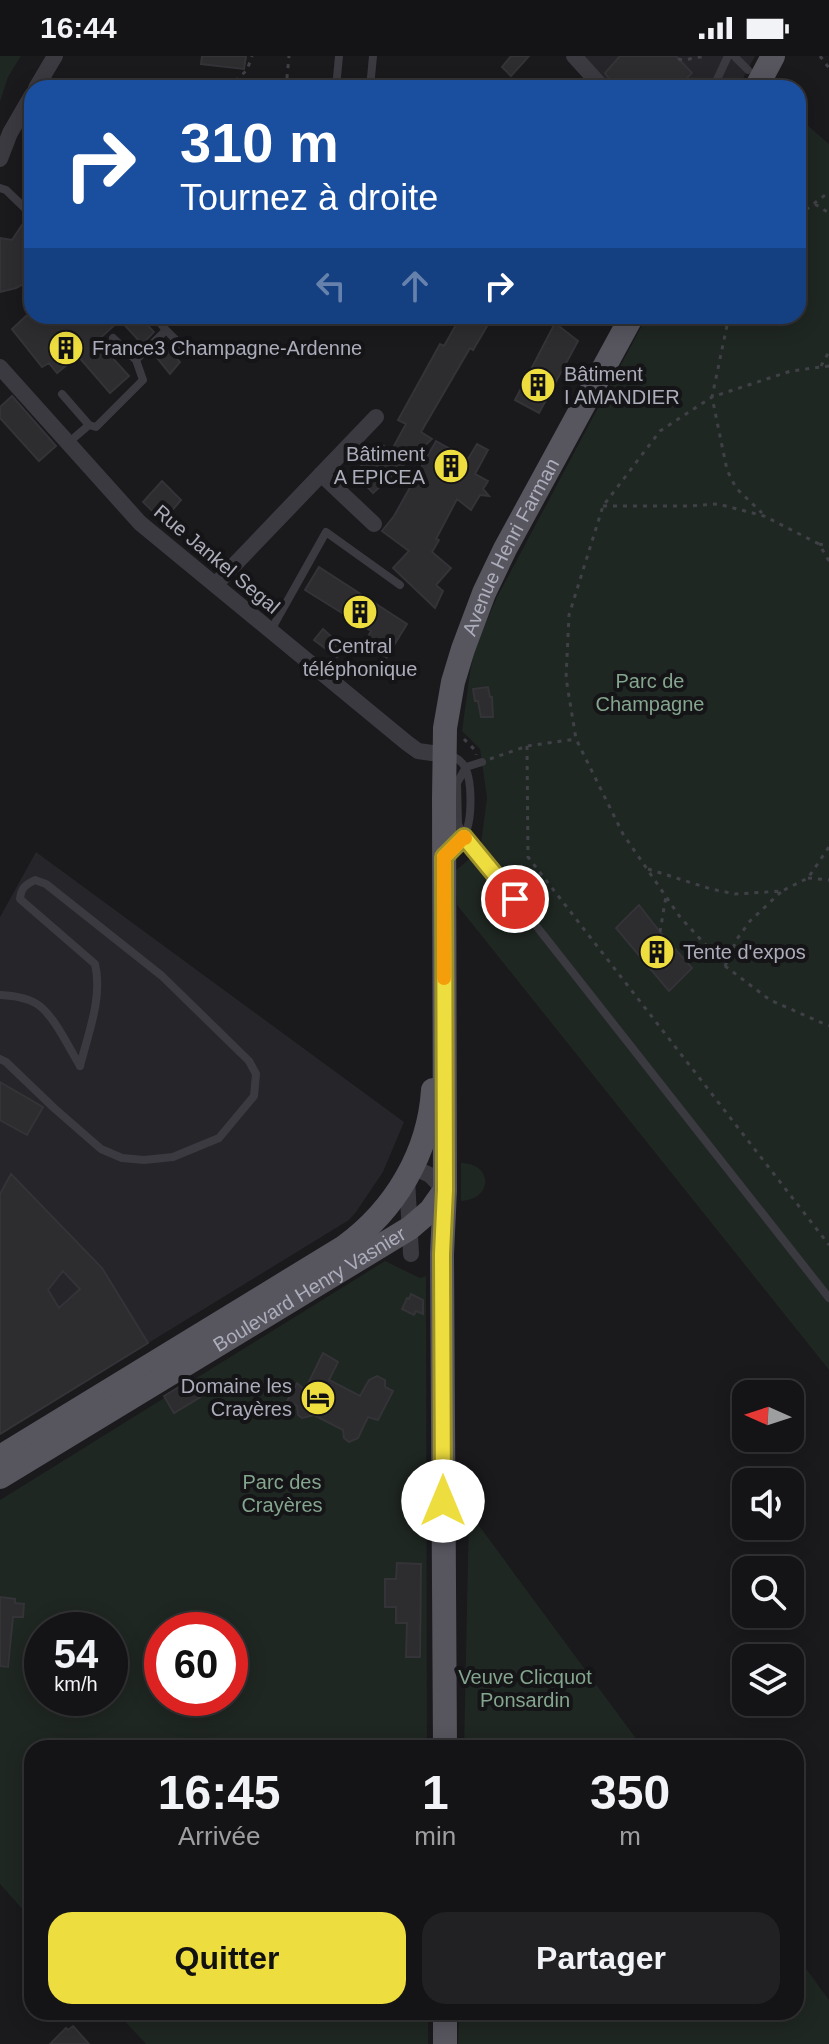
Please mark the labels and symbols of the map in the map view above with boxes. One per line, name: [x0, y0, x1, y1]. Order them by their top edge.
building icon: France3 Champagne-Ardenne: [47, 329, 85, 367]
place label: France3 Champagne-Ardenne: [92, 337, 362, 359]
place label: Bâtiment I AMANDIER: [564, 363, 680, 408]
building icon: Bâtiment I AMANDIER: [519, 366, 557, 404]
place label: Bâtiment A EPICEA: [334, 443, 426, 488]
building icon: Bâtiment A EPICEA: [432, 447, 470, 485]
street label: Avenue Henri Farman: [458, 454, 563, 639]
street label: Rue Jankel Segal: [150, 500, 284, 618]
building icon: Central téléphonique: [341, 593, 379, 631]
place label: Central téléphonique: [303, 635, 417, 680]
park label: Parc de Champagne: [596, 670, 704, 715]
pin: [481, 865, 549, 933]
building icon: Tente d'expos: [638, 933, 676, 971]
place label: Tente d'expos: [683, 941, 806, 963]
street label: Boulevard Henry Vasnier: [209, 1222, 410, 1356]
place label: Domaine les Crayères: [181, 1375, 292, 1420]
hotel icon: Domaine les Crayères: [299, 1379, 337, 1417]
north arrow: [732, 1380, 804, 1452]
position arrow: [401, 1459, 485, 1543]
park label: Parc des Crayères: [241, 1471, 323, 1516]
speed limit sign: 60: [144, 1612, 248, 1716]
park label: Veuve Clicquot Ponsardin: [458, 1666, 592, 1711]

